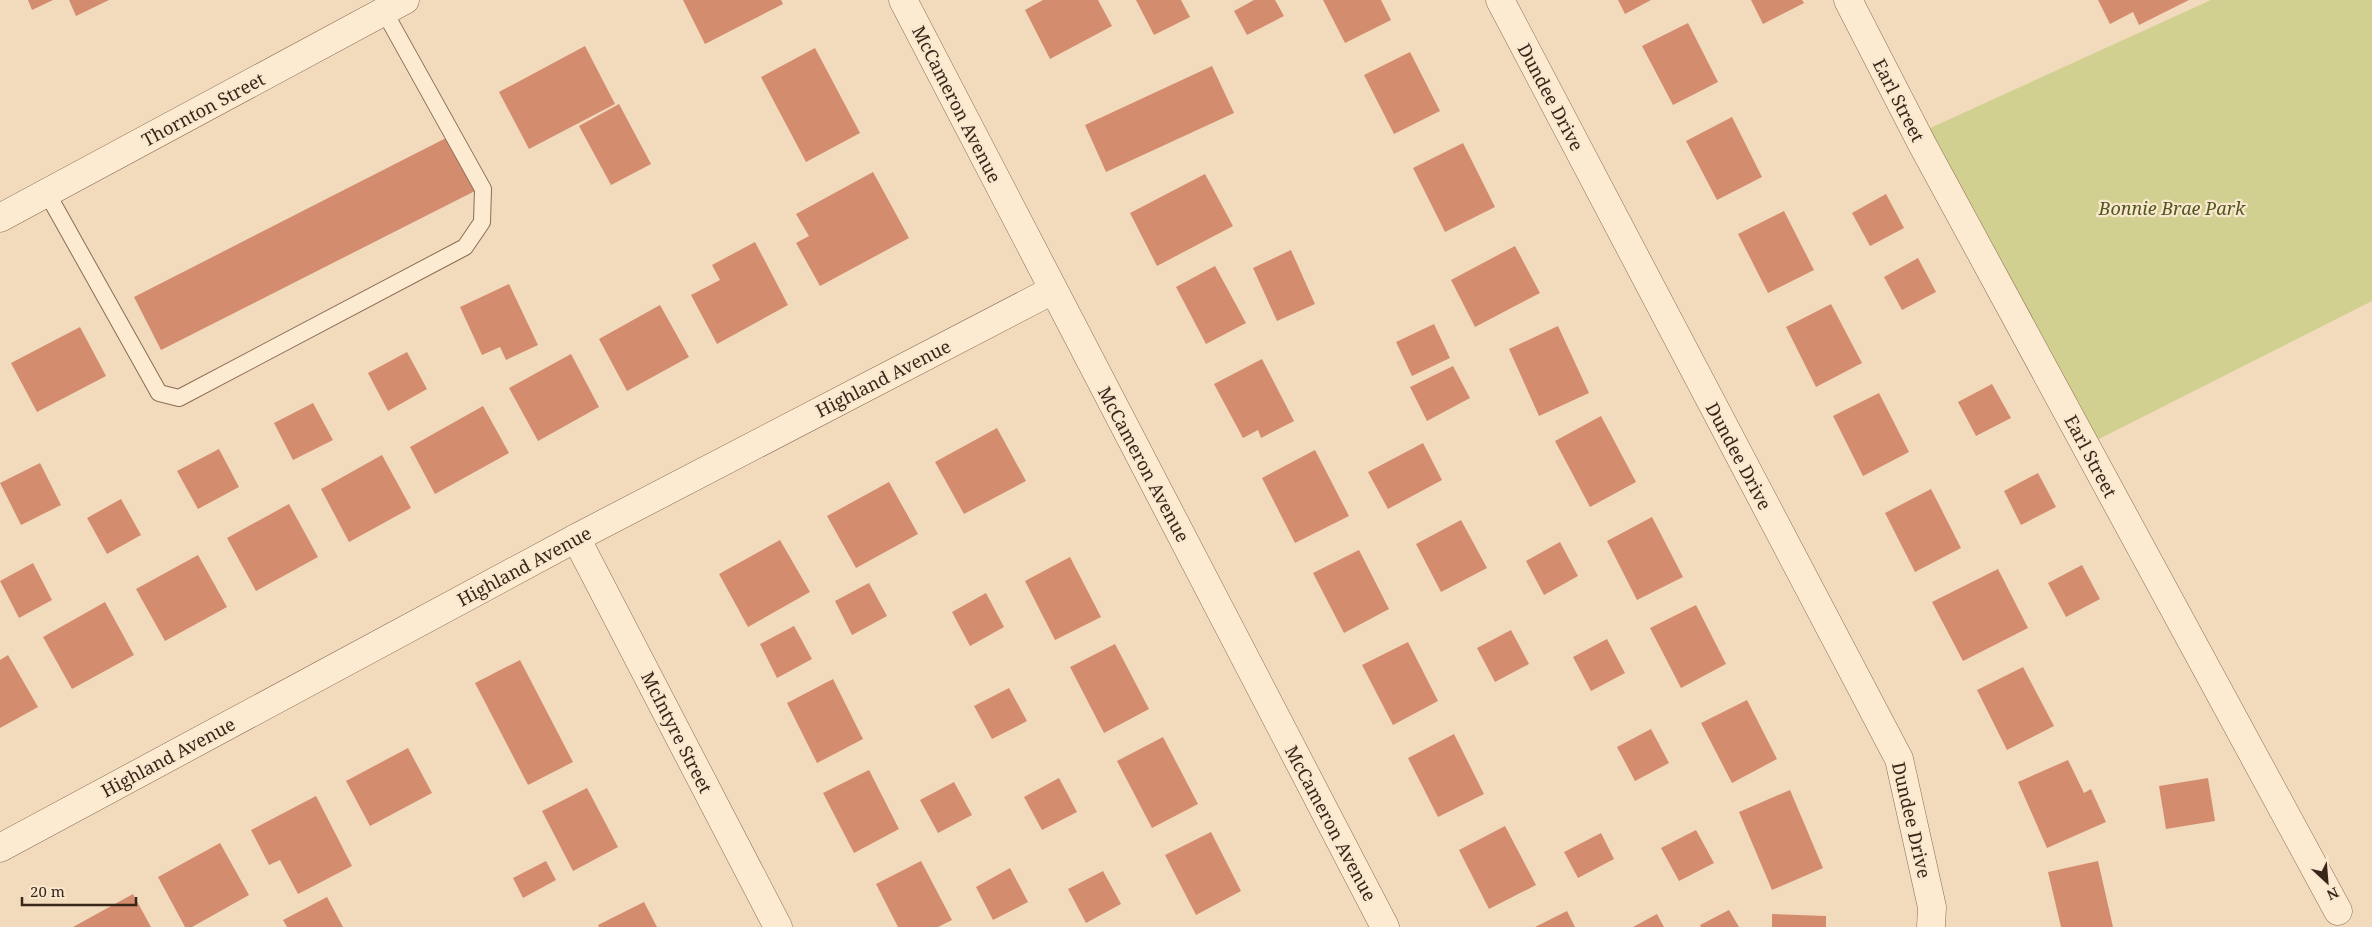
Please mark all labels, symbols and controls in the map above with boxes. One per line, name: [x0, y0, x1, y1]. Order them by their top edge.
street label: McCameron Avenue: [907, 21, 1007, 187]
street label: Dundee Drive: [1513, 39, 1589, 155]
street label: Earl Street: [1868, 54, 1930, 146]
street label: Thornton Street: [137, 66, 269, 152]
park label: Bonnie Brae Park: [2098, 196, 2246, 220]
street label: Highland Avenue: [811, 334, 955, 422]
street label: McCameron Avenue: [1093, 382, 1195, 546]
street label: Dundee Drive: [1701, 398, 1777, 514]
street label: Earl Street: [2059, 411, 2123, 501]
street label: Highland Avenue: [453, 521, 595, 611]
street label: McIntyre Street: [636, 667, 718, 797]
street label: Highland Avenue: [97, 712, 239, 802]
street label: McCameron Avenue: [1280, 741, 1382, 905]
street label: Dundee Drive: [1887, 760, 1937, 880]
north arrow: [2302, 857, 2352, 907]
scale bar: [22, 874, 136, 906]
text: 20 m: [30, 881, 65, 901]
text: N: [2324, 883, 2342, 905]

